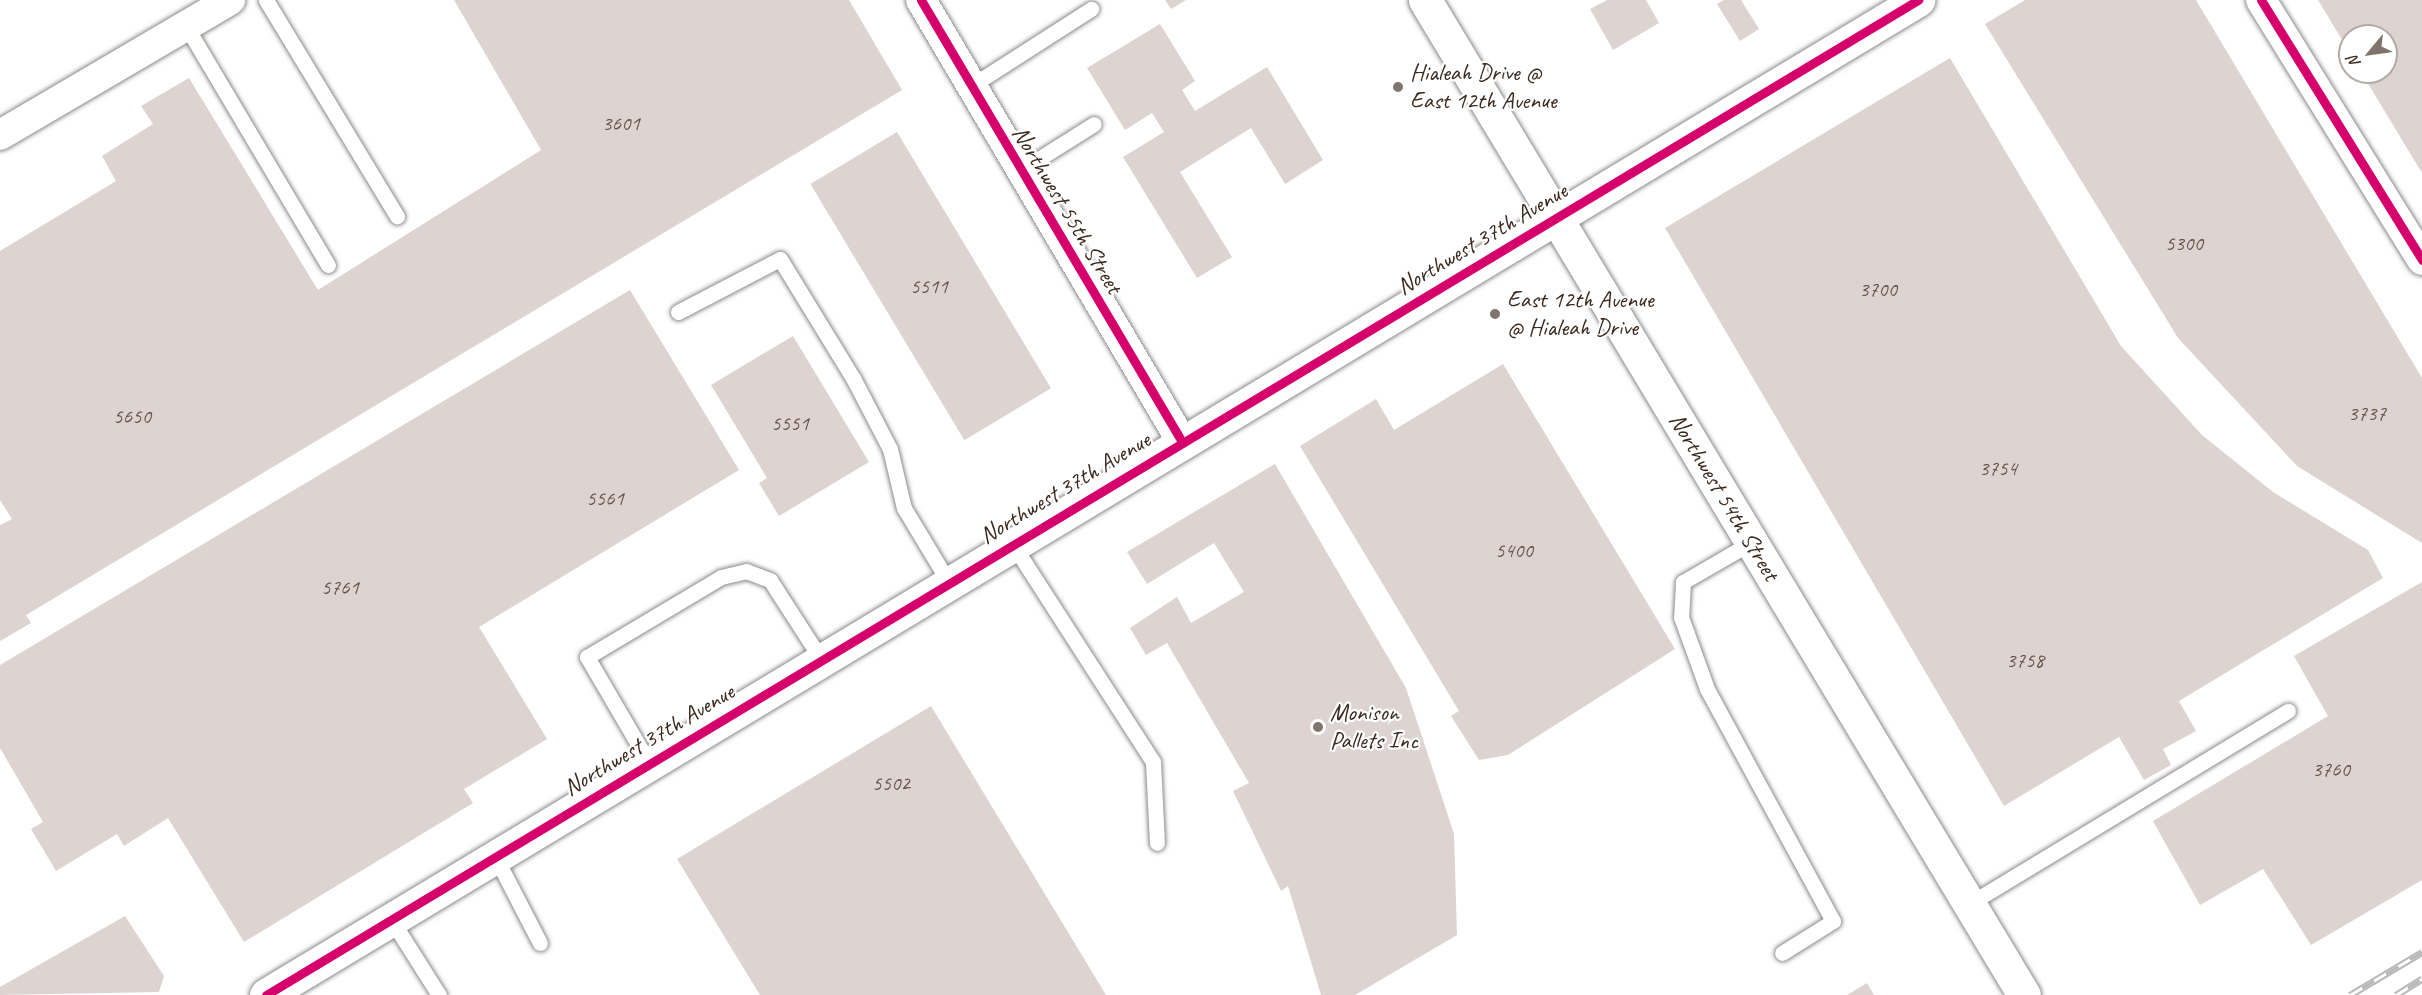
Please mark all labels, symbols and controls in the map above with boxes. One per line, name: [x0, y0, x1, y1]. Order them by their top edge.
north arrow: [2338, 24, 2398, 84]
text: N: [2343, 53, 2365, 71]
place label: Hialeah Drive @ East 12th Avenue: [1410, 59, 1557, 115]
marker: Hialeah Drive @ East 12th Avenue: [1391, 80, 1405, 94]
house number: 3601: [602, 110, 640, 136]
street label: Northwest 55th Street: [1005, 121, 1129, 299]
street label: Northwest 37th Avenue: [1391, 177, 1573, 301]
house number: 5300: [2165, 230, 2203, 256]
house number: 5511: [910, 273, 948, 299]
house number: 3700: [1859, 276, 1897, 302]
place label: East 12th Avenue @ Hialeah Drive: [1507, 286, 1654, 342]
marker: East 12th Avenue @ Hialeah Drive: [1488, 307, 1502, 321]
house number: 3737: [2348, 400, 2386, 426]
house number: 5650: [113, 403, 151, 429]
street label: Northwest 54th Street: [1662, 408, 1786, 586]
house number: 5551: [771, 410, 809, 436]
street label: Northwest 37th Avenue: [974, 426, 1156, 550]
house number: 3754: [1979, 455, 2017, 481]
house number: 5561: [586, 485, 624, 511]
house number: 5400: [1495, 537, 1533, 563]
house number: 5761: [321, 574, 359, 600]
house number: 3758: [2006, 647, 2044, 673]
street label: Northwest 37th Avenue: [558, 678, 740, 802]
place label: Monison Pallets Inc: [1330, 699, 1417, 755]
marker: Monison Pallets Inc: [1311, 720, 1325, 734]
house number: 3760: [2312, 756, 2350, 782]
house number: 5502: [872, 770, 910, 796]

